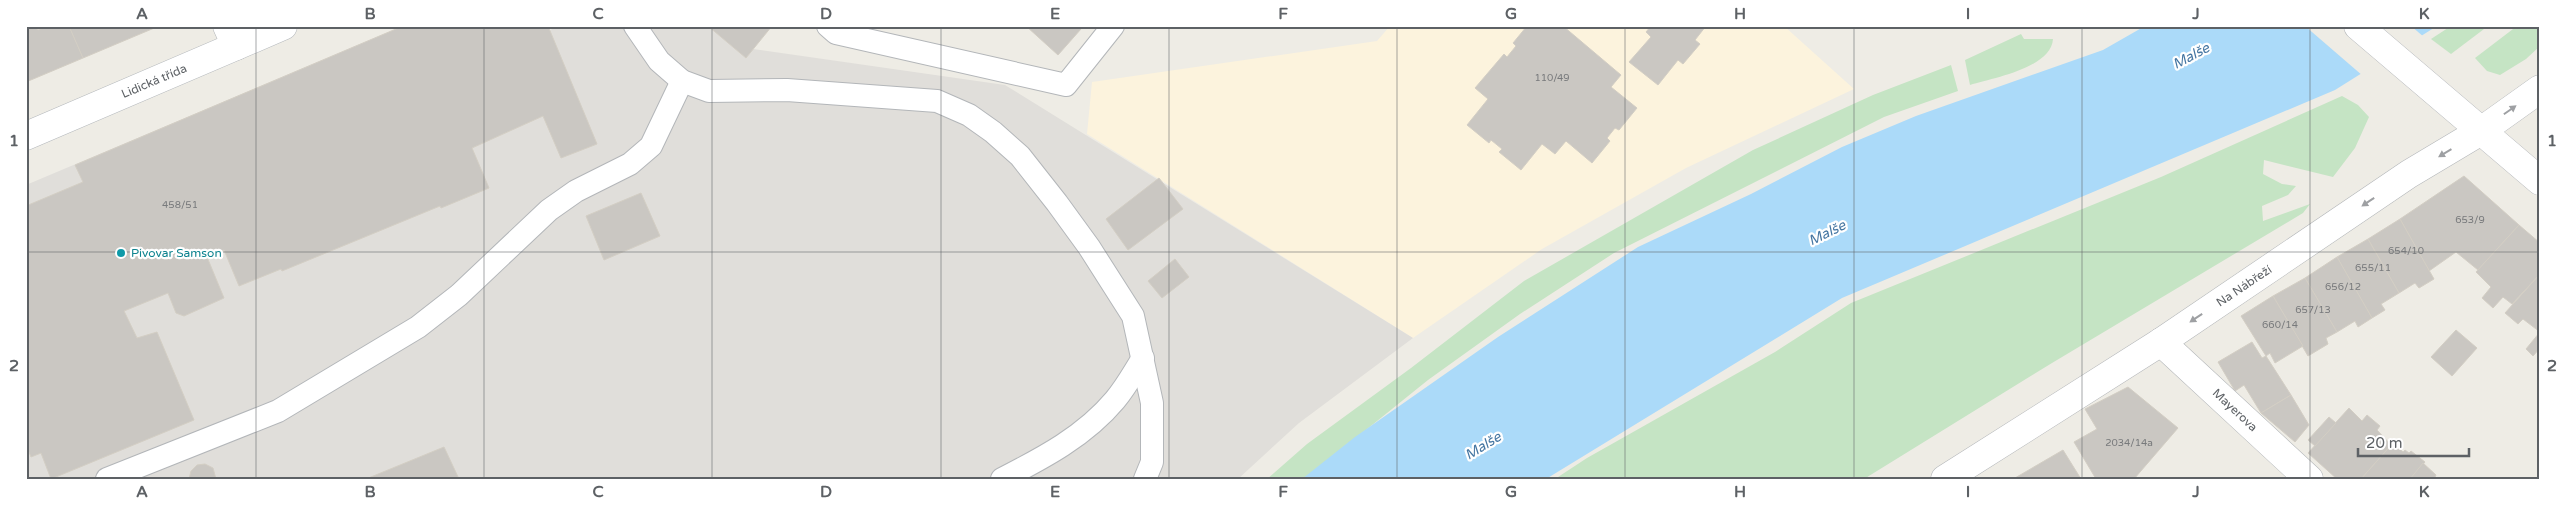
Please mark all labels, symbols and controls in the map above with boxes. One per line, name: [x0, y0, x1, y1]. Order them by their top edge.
text: A: [136, 4, 148, 24]
text: B: [364, 4, 376, 24]
text: C: [592, 4, 604, 24]
text: D: [820, 4, 832, 24]
text: E: [1050, 4, 1060, 24]
text: F: [1278, 4, 1288, 24]
text: G: [1505, 4, 1517, 24]
text: H: [1734, 4, 1746, 24]
text: I: [1966, 4, 1970, 24]
text: J: [2191, 4, 2200, 24]
text: K: [2419, 4, 2430, 24]
water label: Malše: [2170, 39, 2213, 73]
street label: Lidická třída: [119, 61, 189, 101]
house number: 110/49: [1534, 72, 1570, 84]
one-way arrow: [2503, 105, 2517, 115]
text: 1: [9, 131, 19, 151]
text: 1: [2547, 131, 2557, 151]
one-way arrow: [2438, 148, 2451, 157]
one-way arrow: [2362, 197, 2375, 206]
house number: 458/51: [162, 199, 198, 211]
house number: 653/9: [2455, 214, 2485, 226]
water label: Malše: [1806, 216, 1849, 249]
house number: 654/10: [2388, 245, 2424, 257]
place label: Pivovar Samson: [131, 246, 222, 260]
marker: Pivovar Samson: [115, 247, 127, 259]
street label: Na Nábřeží: [2214, 262, 2274, 310]
house number: 655/11: [2355, 262, 2391, 274]
house number: 656/12: [2325, 281, 2361, 293]
house number: 657/13: [2295, 304, 2331, 316]
one-way arrow: [2189, 313, 2203, 323]
house number: 660/14: [2262, 319, 2298, 331]
text: 2: [9, 356, 19, 376]
text: 2: [2547, 356, 2557, 376]
street label: Mayerova: [2210, 386, 2260, 434]
scale bar: [2358, 425, 2470, 457]
water label: Malše: [1462, 428, 1505, 464]
text: 20 m: [2366, 434, 2403, 452]
house number: 2034/14a: [2105, 437, 2153, 449]
text: A: [136, 482, 148, 502]
text: B: [364, 482, 376, 502]
text: C: [592, 482, 604, 502]
text: D: [820, 482, 832, 502]
text: E: [1050, 482, 1060, 502]
text: F: [1278, 482, 1288, 502]
text: G: [1505, 482, 1517, 502]
text: H: [1734, 482, 1746, 502]
text: I: [1966, 482, 1970, 502]
text: J: [2191, 482, 2200, 502]
text: K: [2419, 482, 2430, 502]

